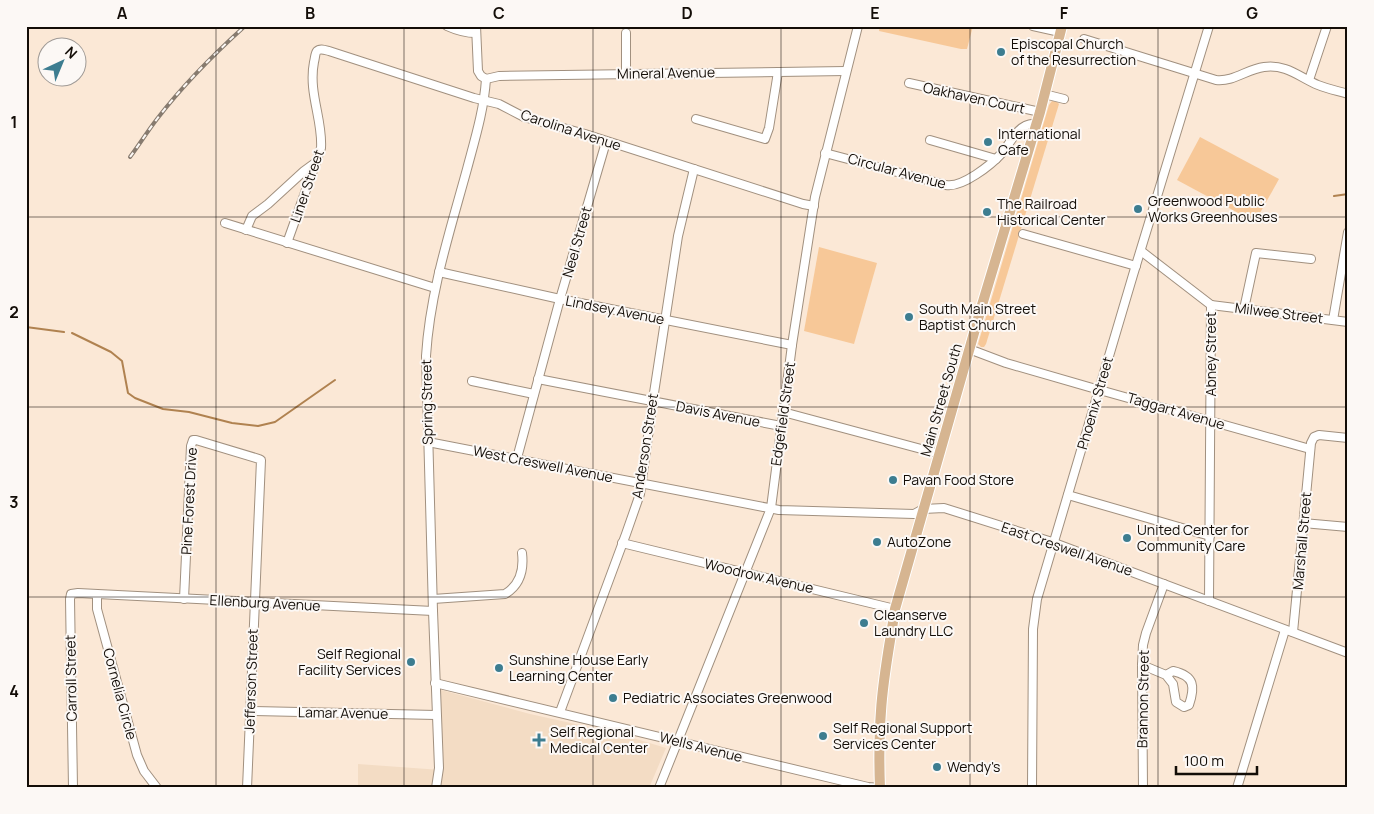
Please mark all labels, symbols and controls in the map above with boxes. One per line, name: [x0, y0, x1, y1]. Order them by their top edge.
text: A: [117, 2, 128, 24]
text: B: [305, 2, 315, 24]
text: C: [493, 2, 505, 24]
text: D: [681, 2, 693, 24]
text: E: [870, 2, 880, 24]
text: F: [1060, 2, 1069, 24]
text: G: [1246, 2, 1258, 24]
place label: Episcopal Church of the Resurrection: [1011, 34, 1136, 69]
north arrow: [38, 38, 88, 88]
text: N: [61, 42, 82, 63]
marker: Episcopal Church of the Resurrection: [995, 46, 1007, 58]
street label: Mineral Avenue: [617, 62, 715, 83]
street label: Oakhaven Court: [921, 77, 1027, 118]
street label: Carolina Avenue: [519, 104, 624, 155]
text: 1: [10, 111, 18, 133]
place label: International Cafe: [998, 124, 1081, 159]
marker: International Cafe: [982, 136, 994, 148]
street label: Liner Street: [285, 147, 328, 225]
street label: Circular Avenue: [846, 148, 948, 193]
place label: Greenwood Public Works Greenhouses: [1148, 191, 1278, 226]
place label: The Railroad Historical Center: [997, 194, 1106, 229]
marker: Greenwood Public Works Greenhouses: [1132, 203, 1144, 215]
street label: Neel Street: [557, 204, 596, 280]
marker: The Railroad Historical Center: [981, 206, 993, 218]
street label: Lindsey Avenue: [564, 291, 666, 328]
street label: Milwee Street: [1234, 298, 1325, 327]
place label: South Main Street Baptist Church: [919, 299, 1036, 334]
text: 2: [9, 301, 19, 323]
marker: South Main Street Baptist Church: [903, 311, 915, 323]
street label: Abney Street: [1201, 311, 1220, 396]
street label: Main Street South: [915, 341, 966, 459]
street label: Phoenix Street: [1072, 354, 1117, 452]
street label: Spring Street: [416, 359, 437, 445]
street label: Edgefield Street: [766, 360, 799, 467]
street label: Taggart Avenue: [1125, 387, 1227, 434]
street label: Anderson Street: [627, 392, 662, 500]
street label: Davis Avenue: [674, 396, 762, 431]
street label: West Creswell Avenue: [471, 441, 615, 486]
street label: Pine Forest Drive: [176, 447, 201, 555]
place label: Pavan Food Store: [903, 470, 1014, 489]
marker: Pavan Food Store: [887, 474, 899, 486]
text: 3: [9, 491, 19, 513]
street label: Marshall Street: [1288, 491, 1315, 591]
street label: East Creswell Avenue: [999, 517, 1135, 580]
place label: United Center for Community Care: [1137, 520, 1249, 555]
place label: AutoZone: [887, 532, 951, 551]
marker: United Center for Community Care: [1121, 532, 1133, 544]
marker: AutoZone: [871, 536, 883, 548]
street label: Woodrow Avenue: [703, 554, 816, 597]
street label: Ellenburg Avenue: [209, 590, 321, 615]
place label: Cleanserve Laundry LLC: [874, 605, 953, 640]
marker: Cleanserve Laundry LLC: [858, 617, 870, 629]
street label: Jefferson Street: [239, 628, 262, 734]
street label: Carroll Street: [60, 634, 81, 721]
place label: Self Regional Facility Services: [298, 644, 401, 679]
street label: Cornelia Circle: [99, 646, 142, 742]
street label: Brannon Street: [1132, 649, 1153, 748]
place label: Sunshine House Early Learning Center: [509, 650, 649, 685]
marker: Self Regional Facility Services: [405, 656, 417, 668]
marker: Sunshine House Early Learning Center: [493, 662, 505, 674]
text: 4: [9, 680, 19, 702]
place label: Pediatric Associates Greenwood: [623, 688, 832, 707]
marker: Pediatric Associates Greenwood: [607, 692, 619, 704]
street label: Lamar Avenue: [298, 702, 388, 723]
place label: Self Regional Support Services Center: [833, 718, 973, 753]
place label: Self Regional Medical Center: [550, 722, 648, 757]
street label: Wells Avenue: [658, 727, 745, 766]
marker: Self Regional Support Services Center: [817, 730, 829, 742]
marker: Self Regional Medical Center: [532, 733, 546, 747]
scale bar: [1176, 744, 1258, 776]
text: 100 m: [1184, 750, 1224, 771]
place label: Wendy's: [947, 757, 1000, 776]
marker: Wendy's: [931, 761, 943, 773]

